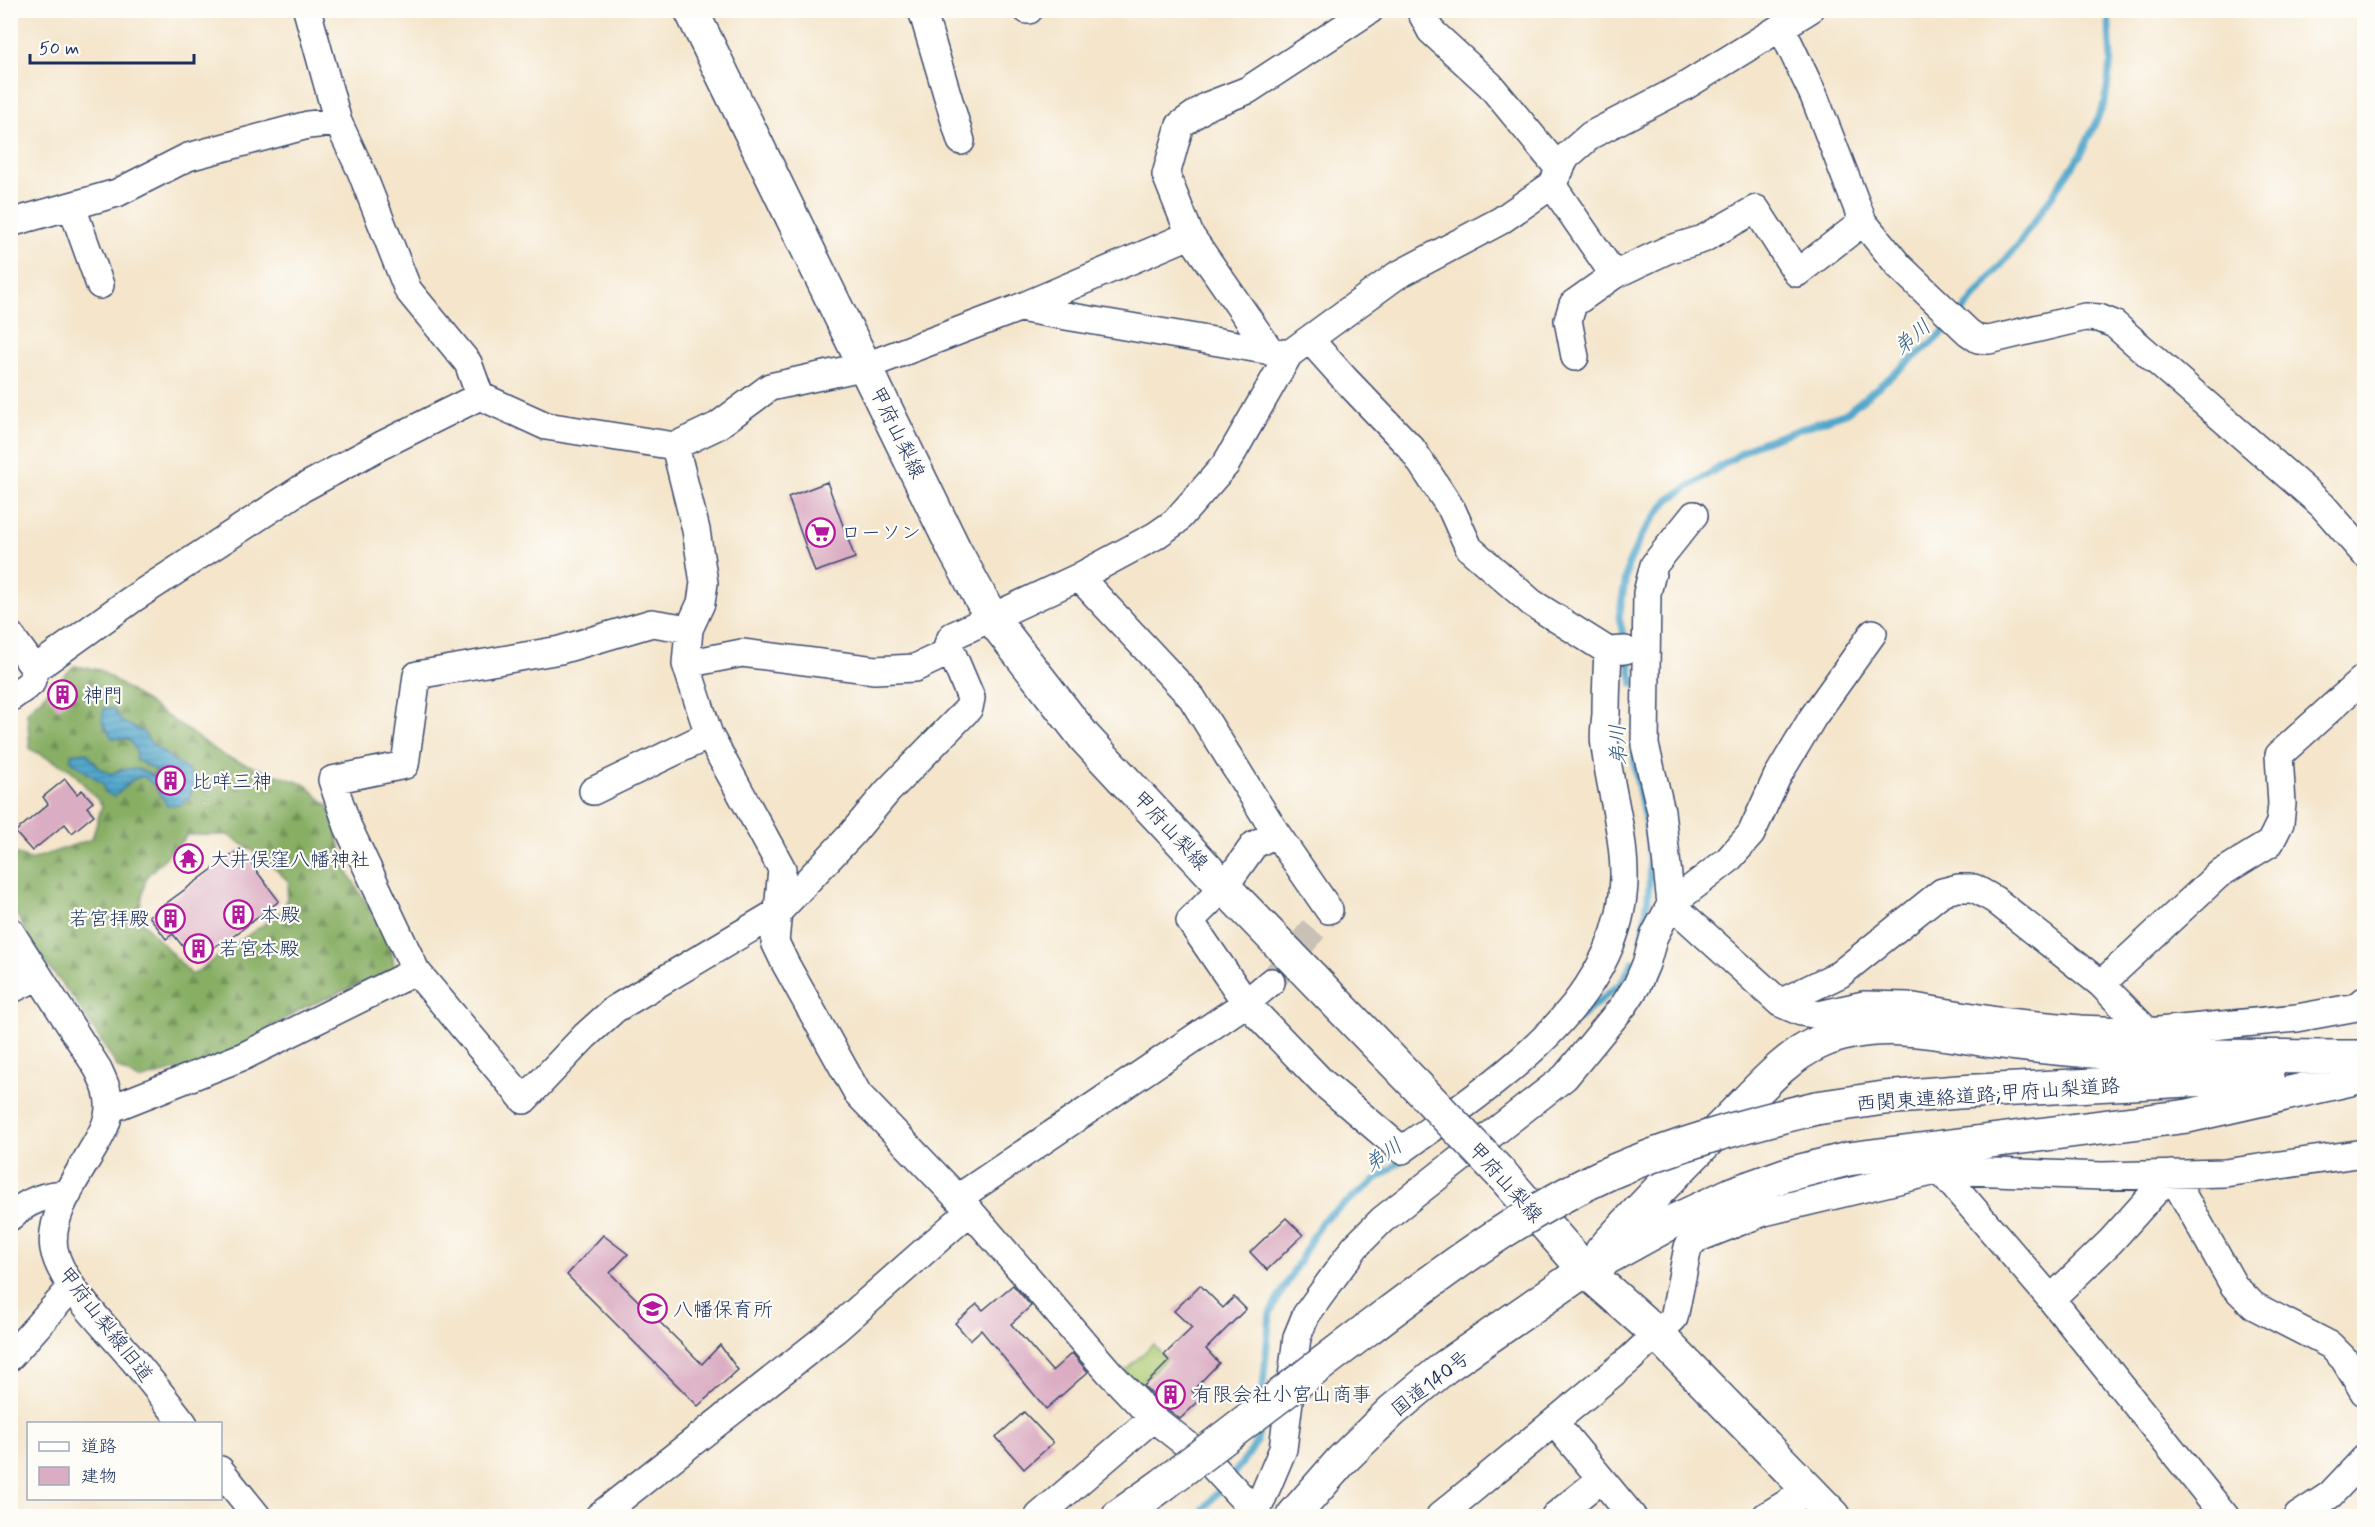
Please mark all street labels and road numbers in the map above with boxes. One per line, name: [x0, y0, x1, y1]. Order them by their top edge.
street label: 甲府山梨線: [863, 382, 931, 484]
street label: 甲府山梨線: [1126, 785, 1214, 877]
street label: 西関東連絡道路;甲府山梨道路: [1855, 1073, 2121, 1118]
street label: 甲府山梨線: [1461, 1137, 1548, 1229]
street label: 甲府山梨線旧道: [51, 1261, 159, 1388]
street label: 国道140号: [1386, 1345, 1476, 1423]

